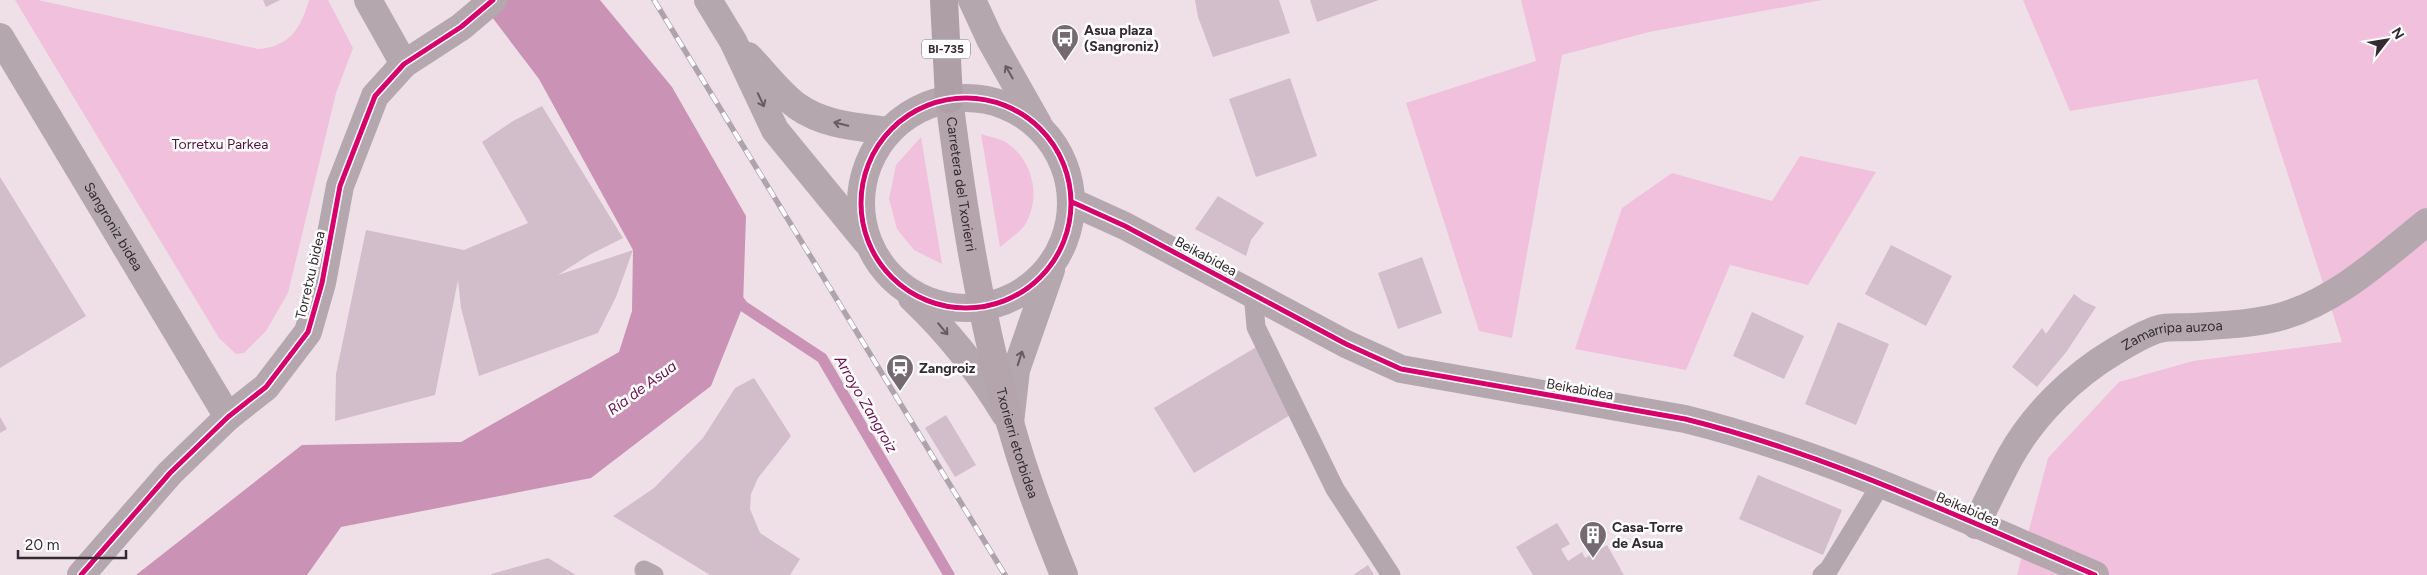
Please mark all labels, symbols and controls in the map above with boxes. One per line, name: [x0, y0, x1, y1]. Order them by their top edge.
north arrow: [2362, 15, 2412, 65]
place label: Asua plaza (Sangroniz): [1084, 22, 1159, 55]
bus stop icon: Asua plaza (Sangroniz): [1050, 23, 1080, 62]
text: N: [2388, 25, 2408, 43]
road number: BI-735: [922, 40, 970, 59]
one-way arrow: [1003, 65, 1013, 80]
one-way arrow: [757, 93, 767, 108]
street label: Carretera del Txorierri: [942, 116, 980, 253]
one-way arrow: [833, 118, 849, 128]
park label: Torretxu Parkea: [172, 136, 268, 153]
street label: Sangroniz bidea: [80, 179, 146, 274]
street label: Torretxu bidea: [292, 229, 329, 321]
street label: Beikabidea: [1172, 233, 1240, 280]
street label: Zamarripa auzoa: [2119, 317, 2223, 354]
one-way arrow: [938, 322, 949, 335]
one-way arrow: [1016, 350, 1025, 366]
water label: Arroyo Zangroiz: [830, 351, 901, 456]
station icon: Zangroiz: [885, 353, 915, 392]
water label: Ría de Asua: [604, 357, 680, 419]
place label: Zangroiz: [919, 360, 976, 377]
street label: Beikabidea: [1545, 375, 1615, 404]
street label: Txorierri etorbidea: [992, 386, 1042, 501]
street label: Beikabidea: [1933, 488, 2002, 531]
place label: Casa-Torre de Asua: [1612, 519, 1683, 552]
building icon: Casa-Torre de Asua: [1578, 520, 1608, 559]
scale bar: [18, 528, 125, 560]
text: 20 m: [25, 536, 59, 554]

